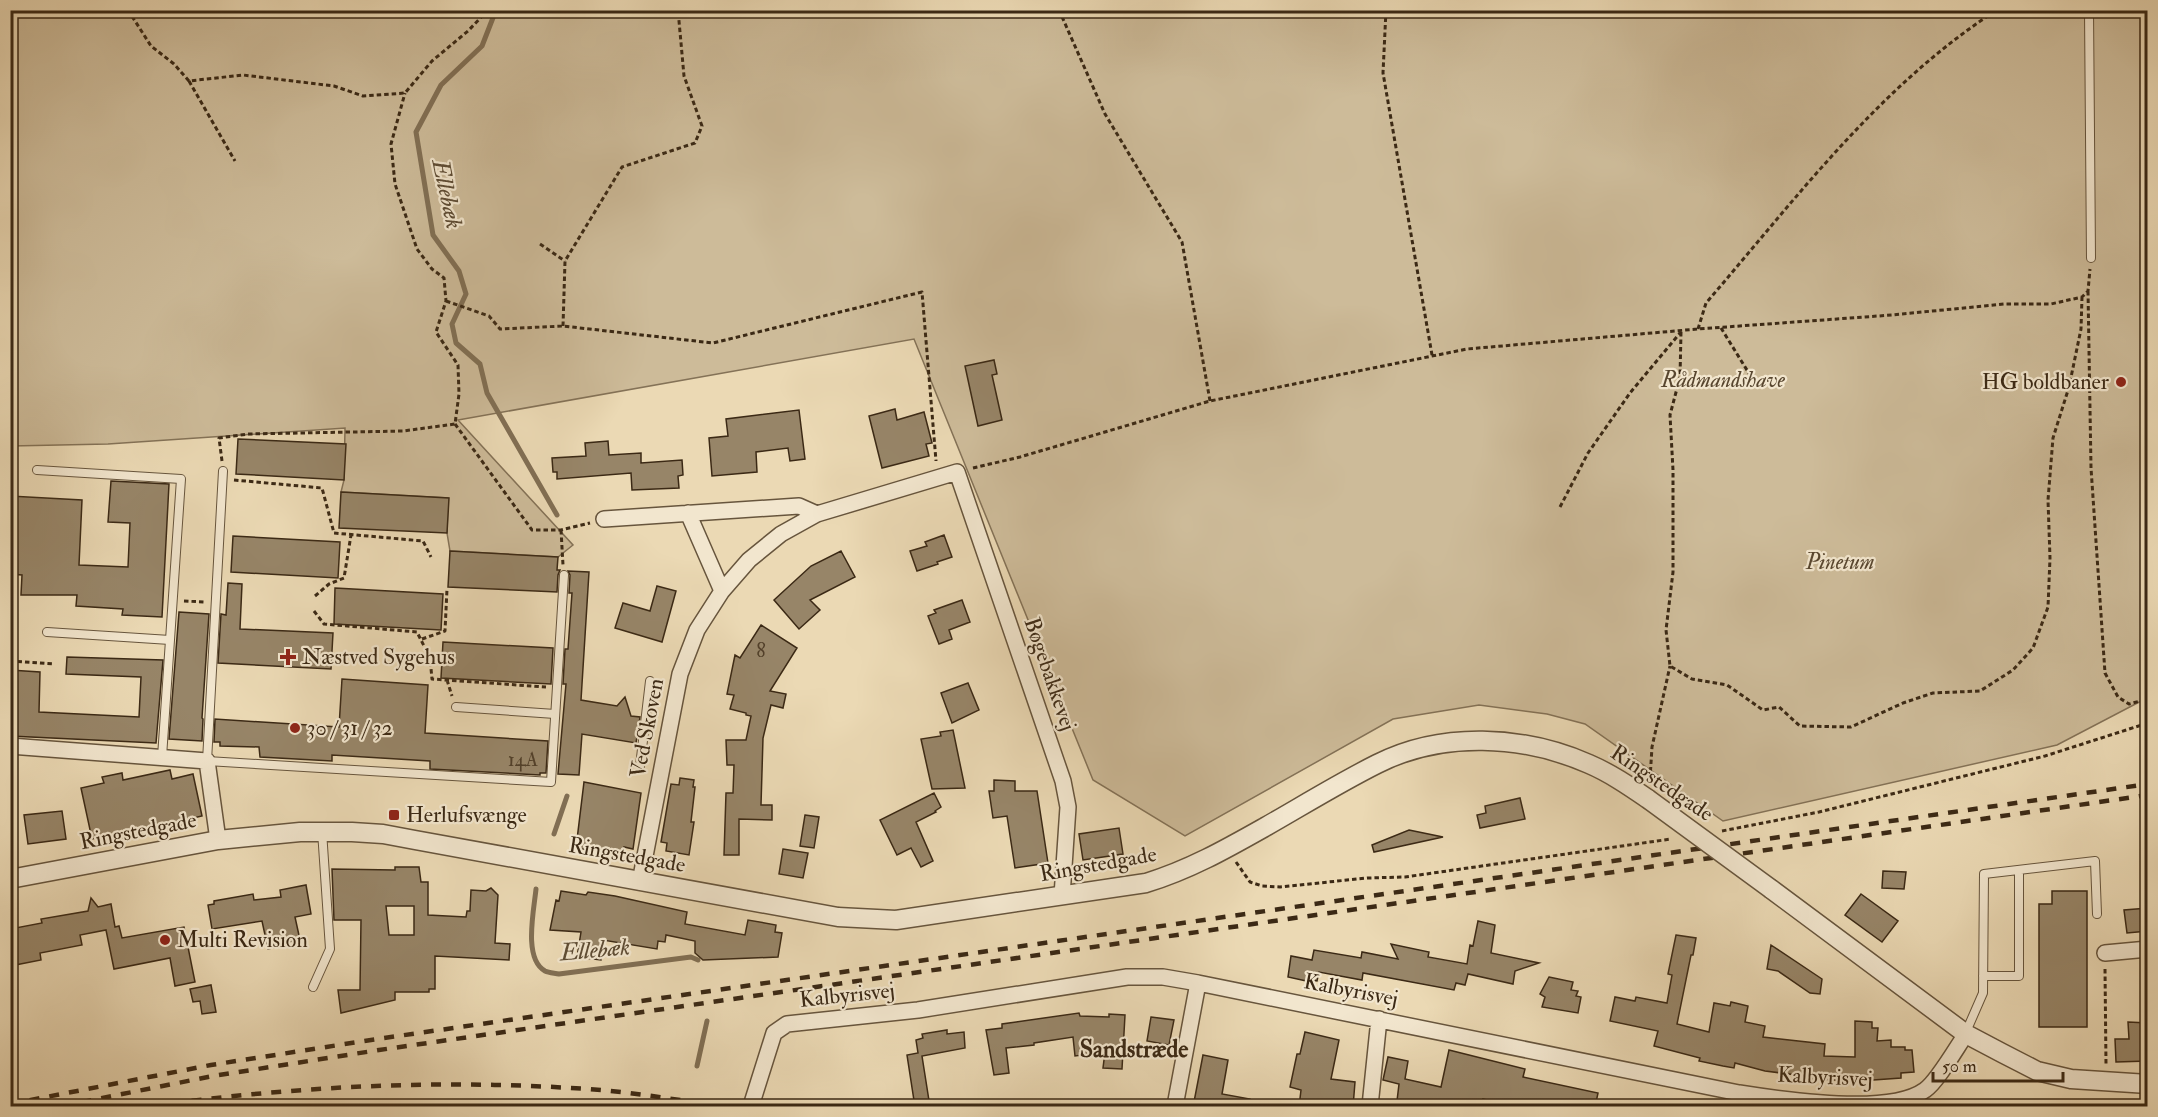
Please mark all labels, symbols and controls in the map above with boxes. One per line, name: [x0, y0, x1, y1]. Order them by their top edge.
water label: Ellebæk: [424, 154, 469, 232]
park label: Rådmandshave: [1660, 366, 1786, 394]
place label: HG boldbaner: [1982, 368, 2110, 396]
marker: HG boldbaner: [2114, 375, 2128, 389]
park label: Pinetum: [1805, 548, 1874, 576]
street label: Bøgebakkevej: [1018, 614, 1082, 734]
house number: 8: [756, 638, 766, 663]
place label: Næstved Sygehus: [302, 643, 455, 671]
marker: Næstved Sygehus: [279, 648, 297, 666]
street label: Ved Skoven: [624, 676, 670, 780]
place label: 30 / 31 / 32: [307, 714, 393, 742]
marker: 30 / 31 / 32: [288, 721, 302, 735]
street label: Ringstedgade: [1605, 738, 1719, 828]
house number: 14A: [508, 747, 539, 772]
place label: Herlufsvænge: [406, 801, 527, 829]
street label: Ringstedgade: [77, 806, 199, 856]
marker: Herlufsvænge: [387, 808, 401, 822]
street label: Ringstedgade: [566, 831, 688, 879]
street label: Ringstedgade: [1037, 840, 1159, 888]
place label: Multi Revision: [177, 926, 308, 954]
water label: Ellebæk: [557, 931, 631, 969]
marker: Multi Revision: [158, 933, 172, 947]
street label: Kalbyrisvej: [1301, 967, 1401, 1013]
street label: Kalbyrisvej: [798, 976, 896, 1014]
district label: Sandstræde: [1080, 1034, 1188, 1065]
scale bar: [1933, 1045, 2064, 1083]
text: 50 m: [1942, 1055, 1977, 1078]
street label: Kalbyrisvej: [1777, 1061, 1873, 1093]

